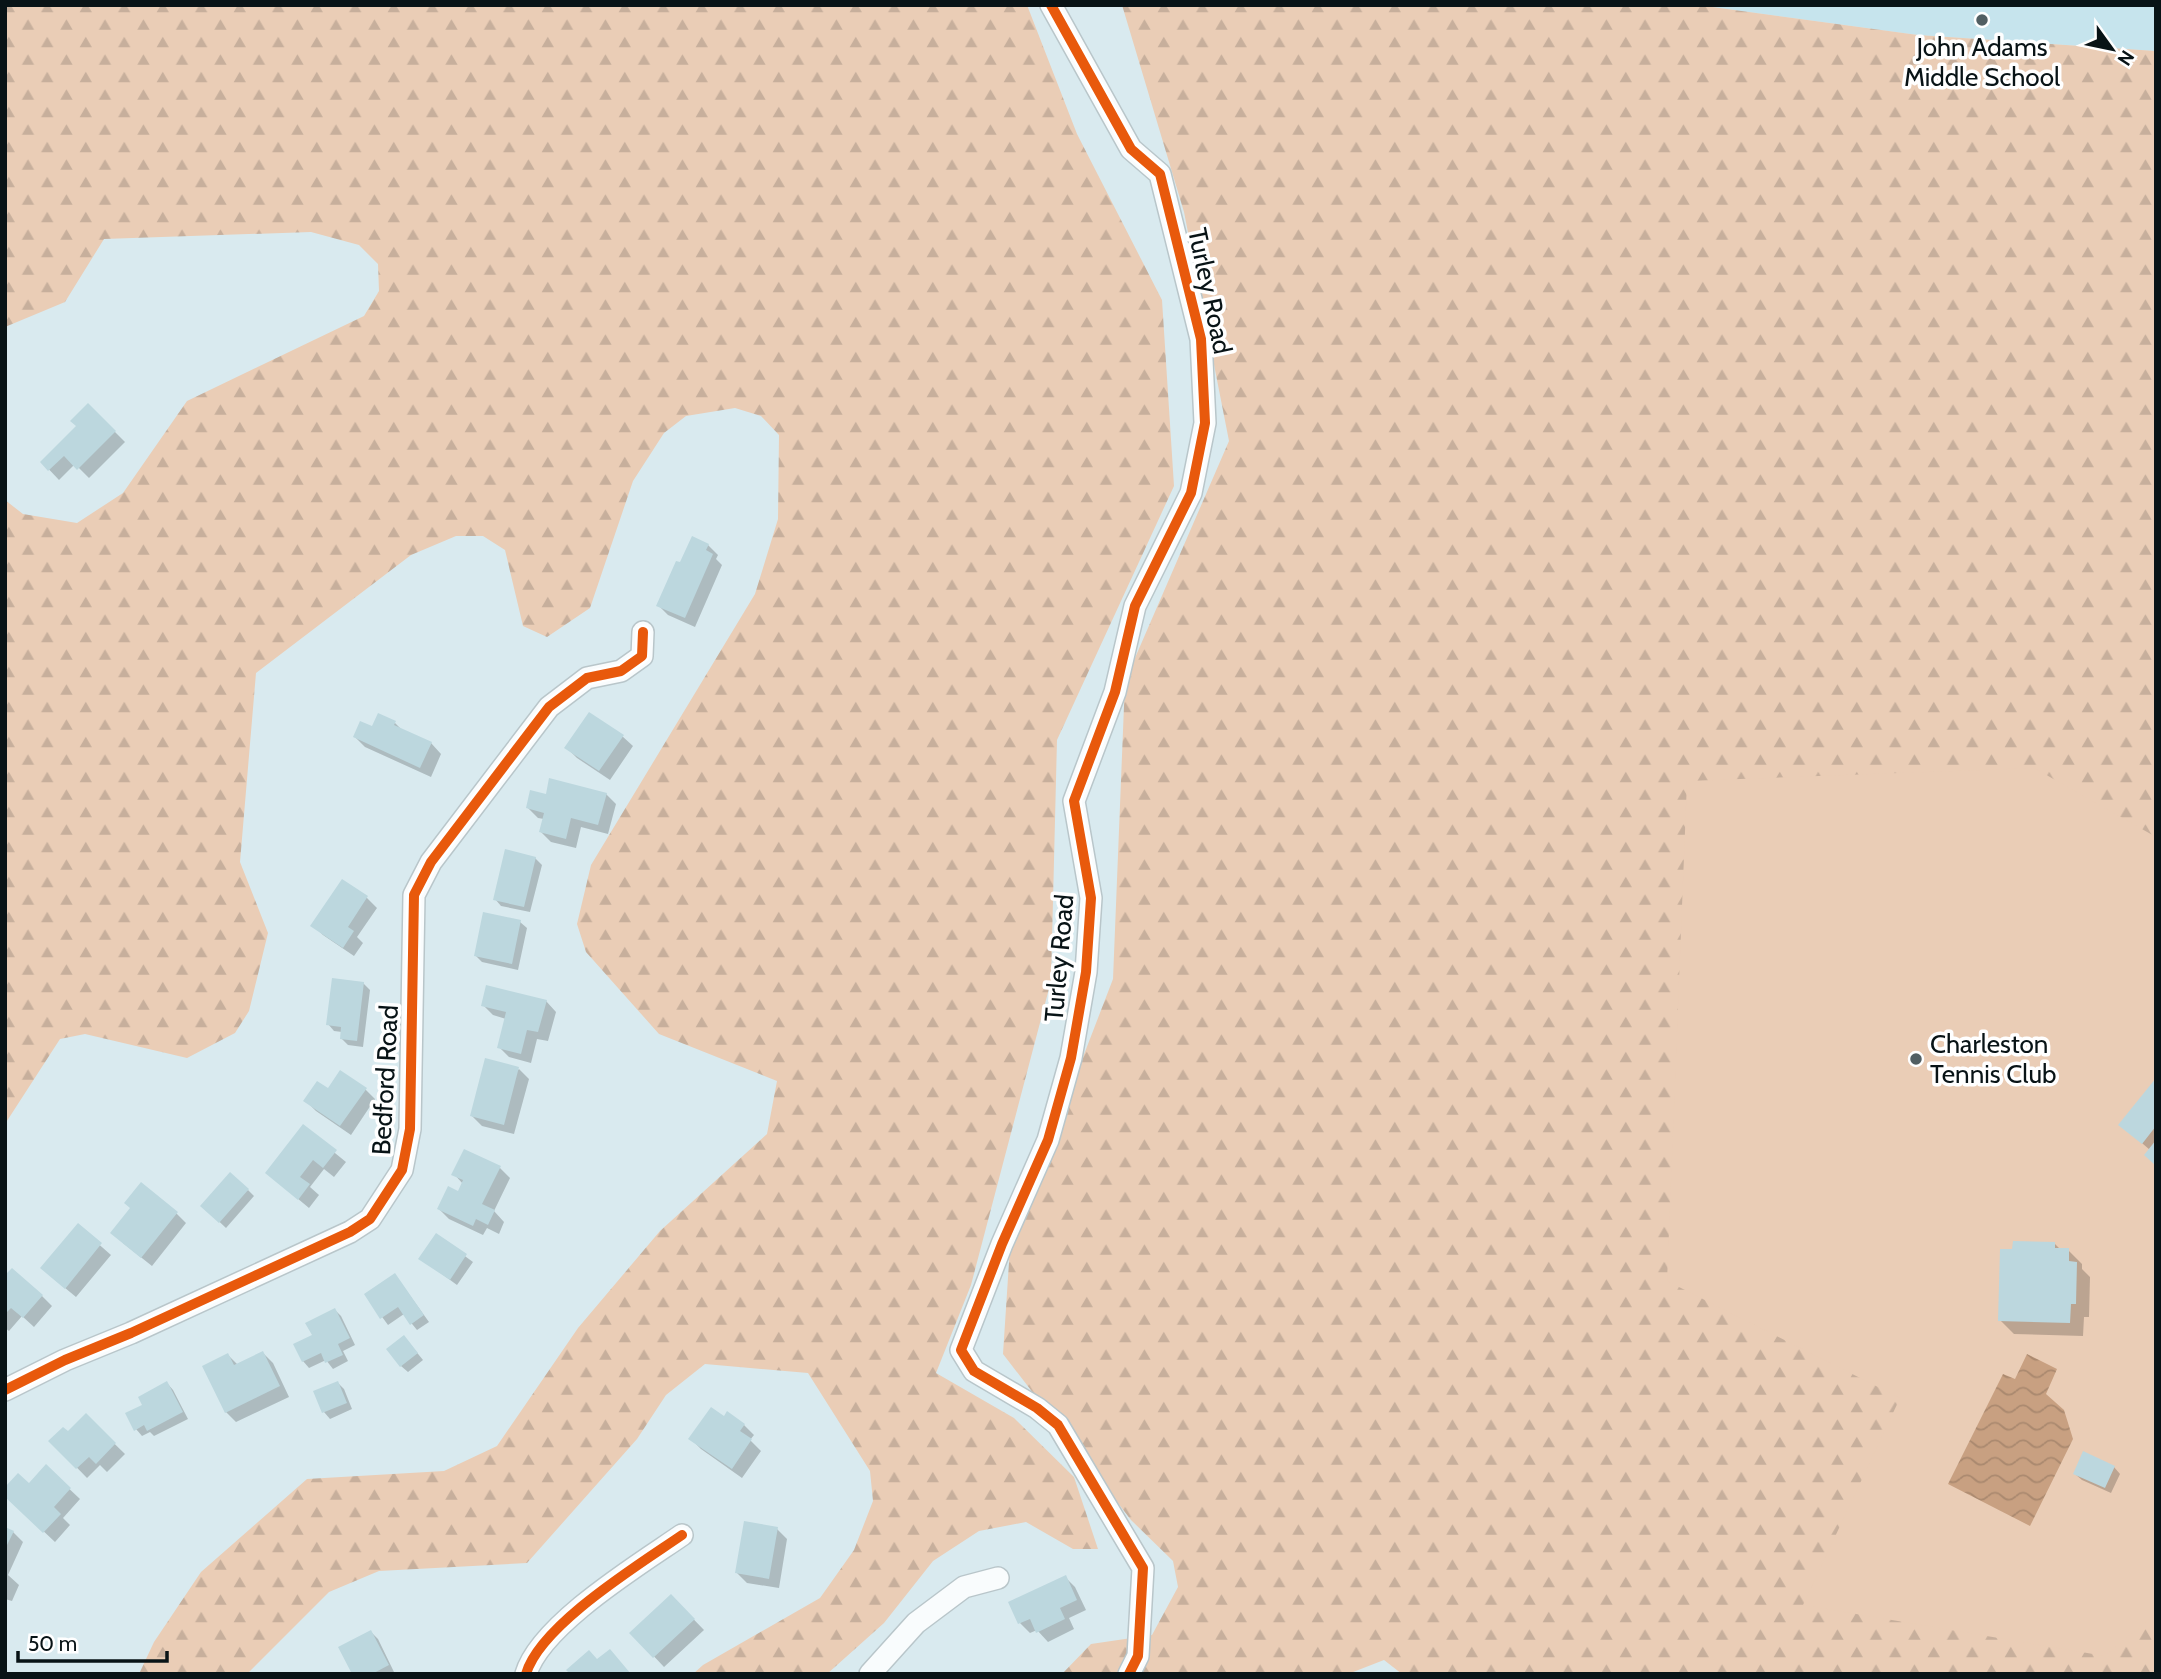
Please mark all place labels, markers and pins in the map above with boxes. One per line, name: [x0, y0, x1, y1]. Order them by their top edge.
marker: John Adams Middle School: [1974, 12, 1990, 28]
place label: John Adams Middle School: [1904, 31, 2060, 93]
place label: Charleston Tennis Club: [1930, 1028, 2057, 1090]
marker: Charleston Tennis Club: [1908, 1051, 1924, 1067]

